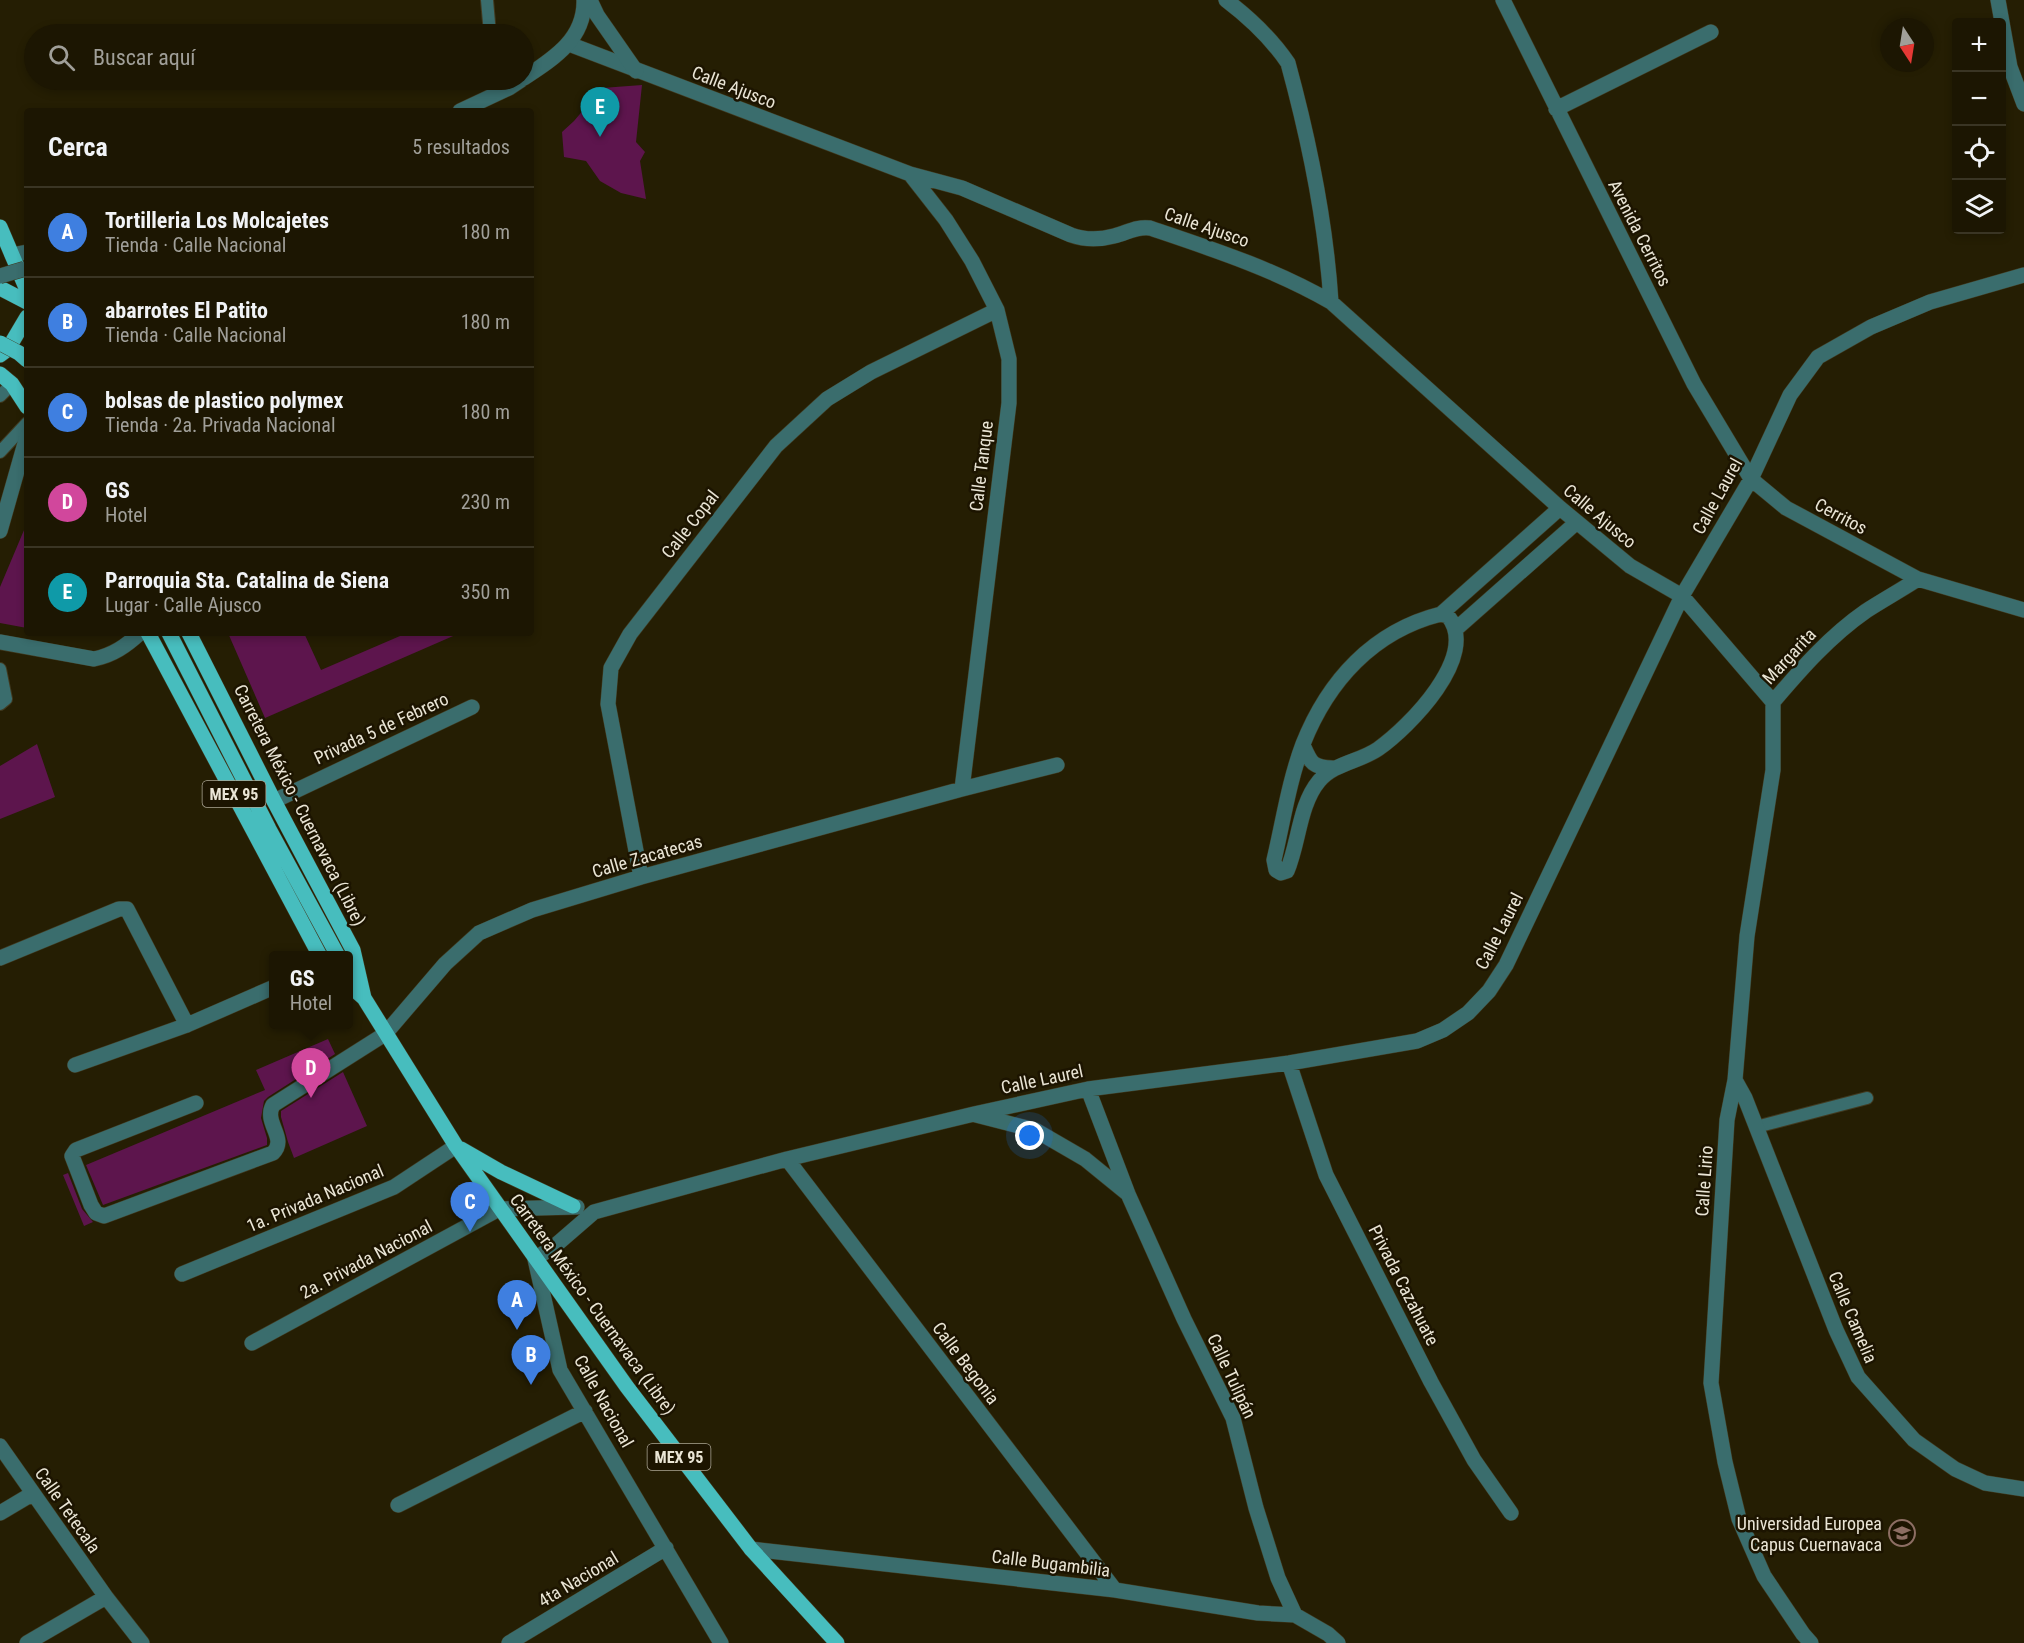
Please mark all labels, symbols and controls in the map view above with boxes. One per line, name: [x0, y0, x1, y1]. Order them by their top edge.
north arrow: [1880, 18, 1934, 72]
map controls: [1952, 18, 2006, 234]
button: +: [1952, 18, 2006, 72]
search box: [24, 24, 534, 90]
icon: search: [45, 41, 78, 74]
text: Buscar aquí: [93, 45, 196, 70]
street label: Calle Ajusco: [689, 61, 779, 113]
button: −: [1952, 72, 2006, 126]
pin: E: [580, 88, 620, 137]
button: locate: [1952, 126, 2006, 180]
text: Cerca: [48, 132, 108, 162]
text: 5 resultados: [412, 135, 510, 159]
street label: Avenida Cerritos: [1604, 176, 1676, 290]
button: layers: [1952, 180, 2006, 234]
street label: Calle Ajusco: [1162, 203, 1252, 251]
text: Tortilleria Los Molcajetes: [105, 208, 329, 233]
text: A: [62, 220, 73, 244]
text: 180 m: [461, 220, 510, 244]
text: Tienda · Calle Nacional: [105, 233, 286, 257]
text: abarrotes El Patito: [105, 298, 268, 323]
text: B: [62, 310, 73, 334]
text: 180 m: [461, 310, 510, 334]
text: Tienda · Calle Nacional: [105, 323, 286, 347]
text: bolsas de plastico polymex: [105, 388, 344, 413]
text: C: [62, 400, 73, 424]
text: 180 m: [461, 400, 510, 424]
text: Tienda · 2a. Privada Nacional: [105, 413, 335, 437]
street label: Calle Tanque: [965, 419, 997, 513]
street label: Calle Laurel: [1688, 454, 1746, 538]
text: GS: [105, 478, 130, 503]
street label: Calle Ajusco: [1559, 480, 1641, 552]
street label: Calle Copal: [657, 486, 723, 562]
text: D: [62, 490, 73, 514]
text: 230 m: [461, 490, 510, 514]
street label: Cerritos: [1811, 494, 1871, 538]
text: Hotel: [105, 503, 147, 527]
text: Parroquia Sta. Catalina de Siena: [105, 568, 389, 593]
text: E: [63, 580, 72, 604]
text: 350 m: [461, 580, 510, 604]
text: Lugar · Calle Ajusco: [105, 593, 261, 617]
street label: Margarita: [1758, 624, 1820, 688]
street label: Carretera México - Cuernavaca (Libre): [229, 681, 370, 930]
street label: Privada 5 de Febrero: [310, 688, 452, 768]
road number: MEX 95: [202, 781, 266, 807]
street label: Calle Zacatecas: [590, 830, 704, 882]
street label: Calle Laurel: [1471, 889, 1527, 973]
popup: [269, 951, 353, 1029]
text: GS: [290, 966, 315, 991]
text: Hotel: [290, 991, 332, 1015]
pin: D: [292, 1048, 330, 1098]
street label: Calle Laurel: [999, 1060, 1085, 1098]
your location: [1015, 1121, 1044, 1150]
street label: Calle Lirio: [1691, 1145, 1717, 1217]
street label: 1a. Privada Nacional: [243, 1160, 387, 1236]
pin: C: [450, 1182, 490, 1232]
street label: Carretera México - Cuernavaca (Libre): [505, 1189, 680, 1419]
street label: 2a. Privada Nacional: [296, 1215, 436, 1303]
street label: Privada Cazahuate: [1365, 1221, 1443, 1349]
street label: Calle Camelia: [1824, 1268, 1882, 1366]
pin: A: [498, 1280, 536, 1330]
street label: Calle Begonia: [928, 1318, 1004, 1408]
street label: Calle Tulipán: [1203, 1330, 1261, 1422]
pin: B: [512, 1336, 550, 1385]
street label: Calle Nacional: [570, 1351, 638, 1451]
road number: MEX 95: [648, 1444, 710, 1470]
street label: Calle Tetecala: [31, 1463, 105, 1557]
place label: Universidad Europea Capus Cuernavaca: [1737, 1513, 1882, 1555]
school or university icon: Universidad Europea Capus Cuernavaca: [1887, 1518, 1917, 1548]
street label: Calle Bugambilia: [991, 1545, 1111, 1581]
street label: 4ta Nacional: [534, 1547, 622, 1611]

